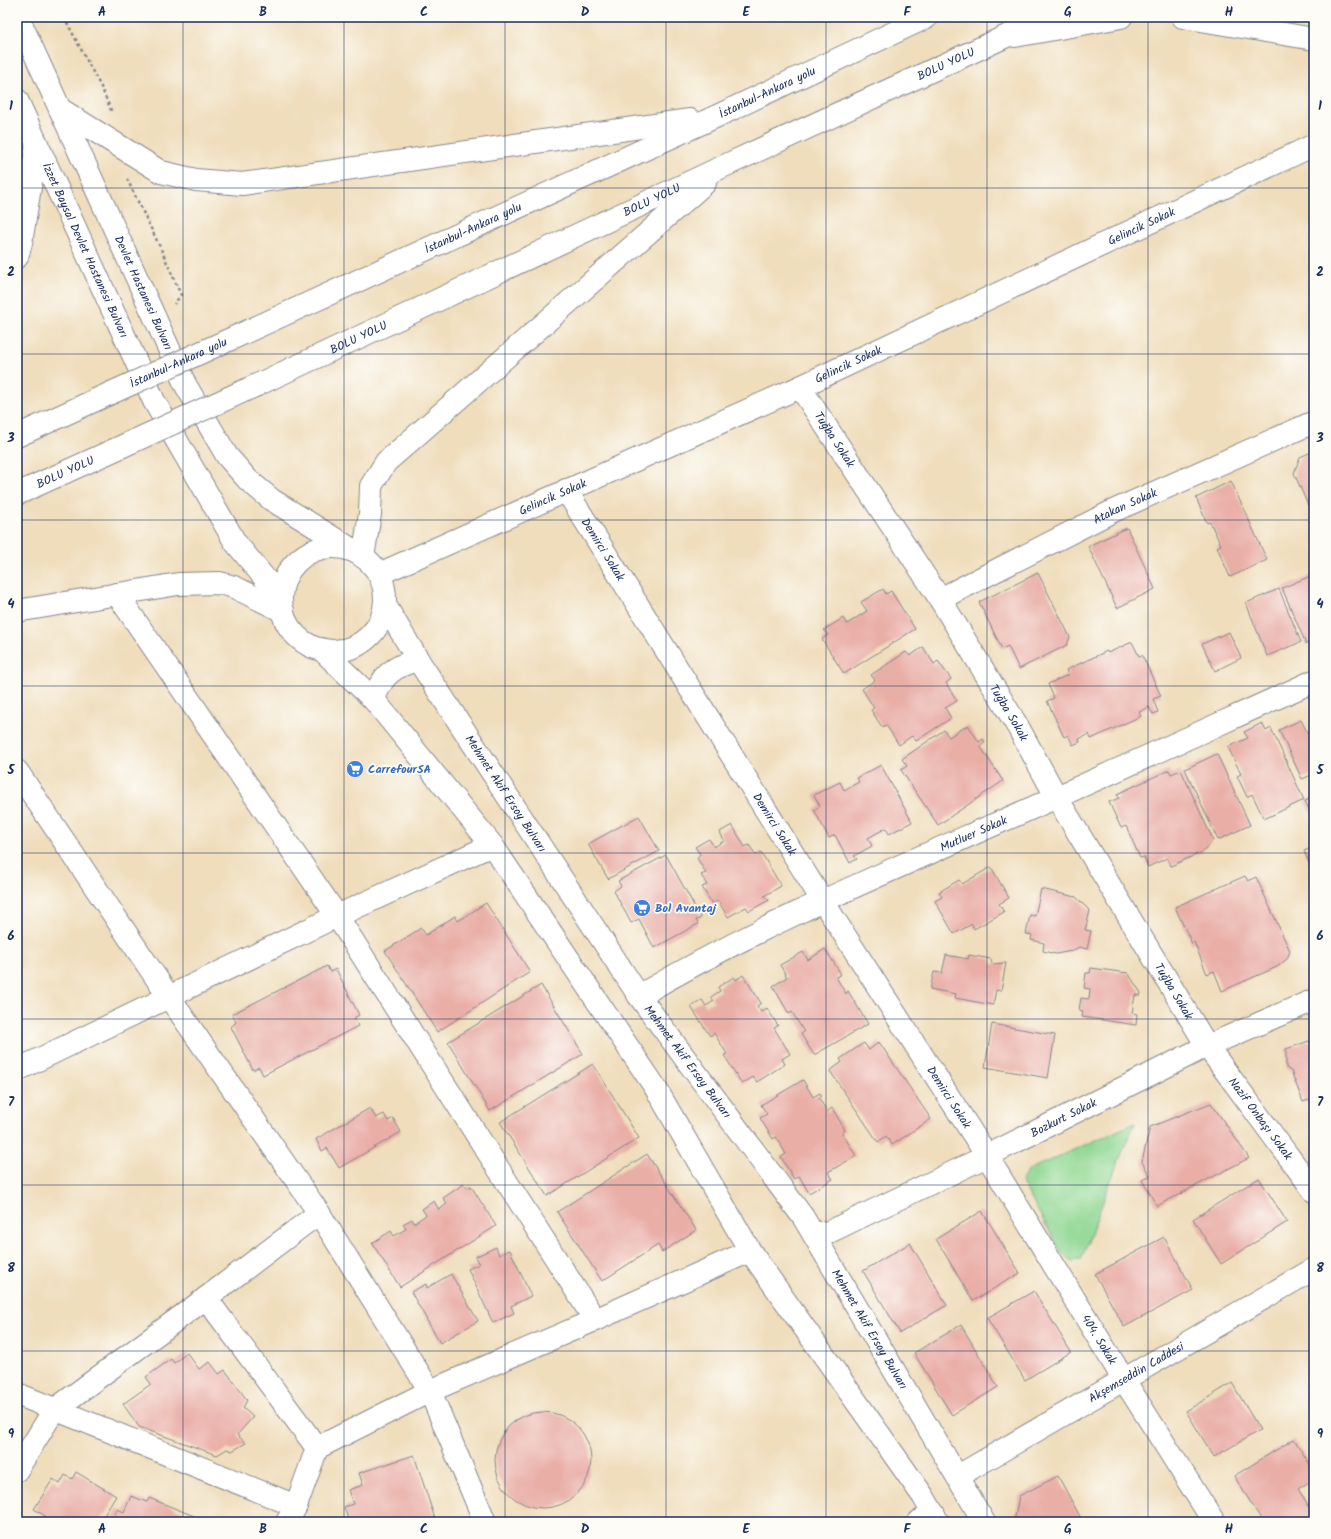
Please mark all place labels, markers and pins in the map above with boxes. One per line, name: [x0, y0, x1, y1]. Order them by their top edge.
supermarket icon: CarrefourSA: [345, 759, 365, 779]
place label: CarrefourSA: [368, 760, 432, 779]
supermarket icon: Bol Avantaj: [632, 898, 652, 918]
place label: Bol Avantaj: [655, 899, 717, 918]

